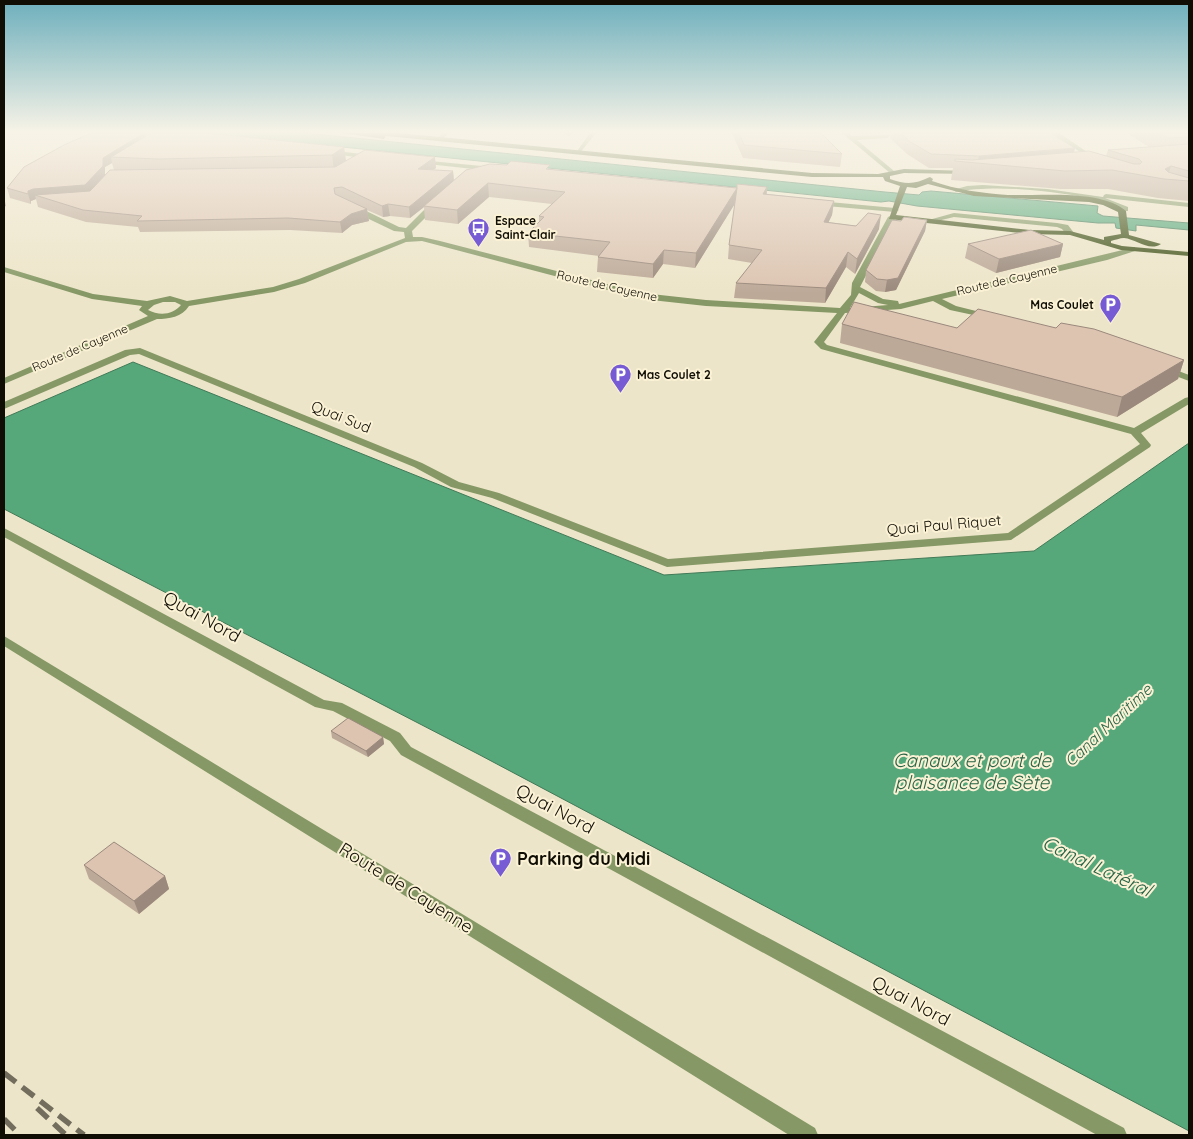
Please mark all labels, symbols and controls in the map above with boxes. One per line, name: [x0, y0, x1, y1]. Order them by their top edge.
place label: Espace Saint-Clair: [495, 213, 556, 242]
bus stop icon: Espace Saint-Clair: [467, 216, 491, 247]
street label: Route de Cayenne: [955, 261, 1059, 298]
street label: Route de Cayenne: [555, 267, 659, 304]
parking icon: Mas Coulet: [1098, 293, 1122, 324]
place label: Mas Coulet: [1030, 297, 1094, 312]
street label: Route de Cayenne: [30, 320, 130, 375]
parking icon: Mas Coulet 2: [609, 363, 633, 394]
place label: Mas Coulet 2: [637, 367, 711, 382]
street label: Quai Sud: [309, 396, 374, 437]
street label: Quai Paul Riquet: [886, 510, 1002, 539]
street label: Quai Nord: [159, 586, 245, 647]
water label: Canal Maritime: [1060, 679, 1157, 771]
water label: Canaux et port de plaisance de Sète: [893, 748, 1052, 794]
street label: Quai Nord: [512, 778, 598, 839]
water label: Canal Latéral: [1039, 830, 1158, 903]
street label: Route de Cayenne: [335, 837, 478, 938]
parking icon: Parking du Midi: [489, 847, 513, 878]
place label: Parking du Midi: [517, 847, 650, 870]
street label: Quai Nord: [868, 970, 954, 1031]

